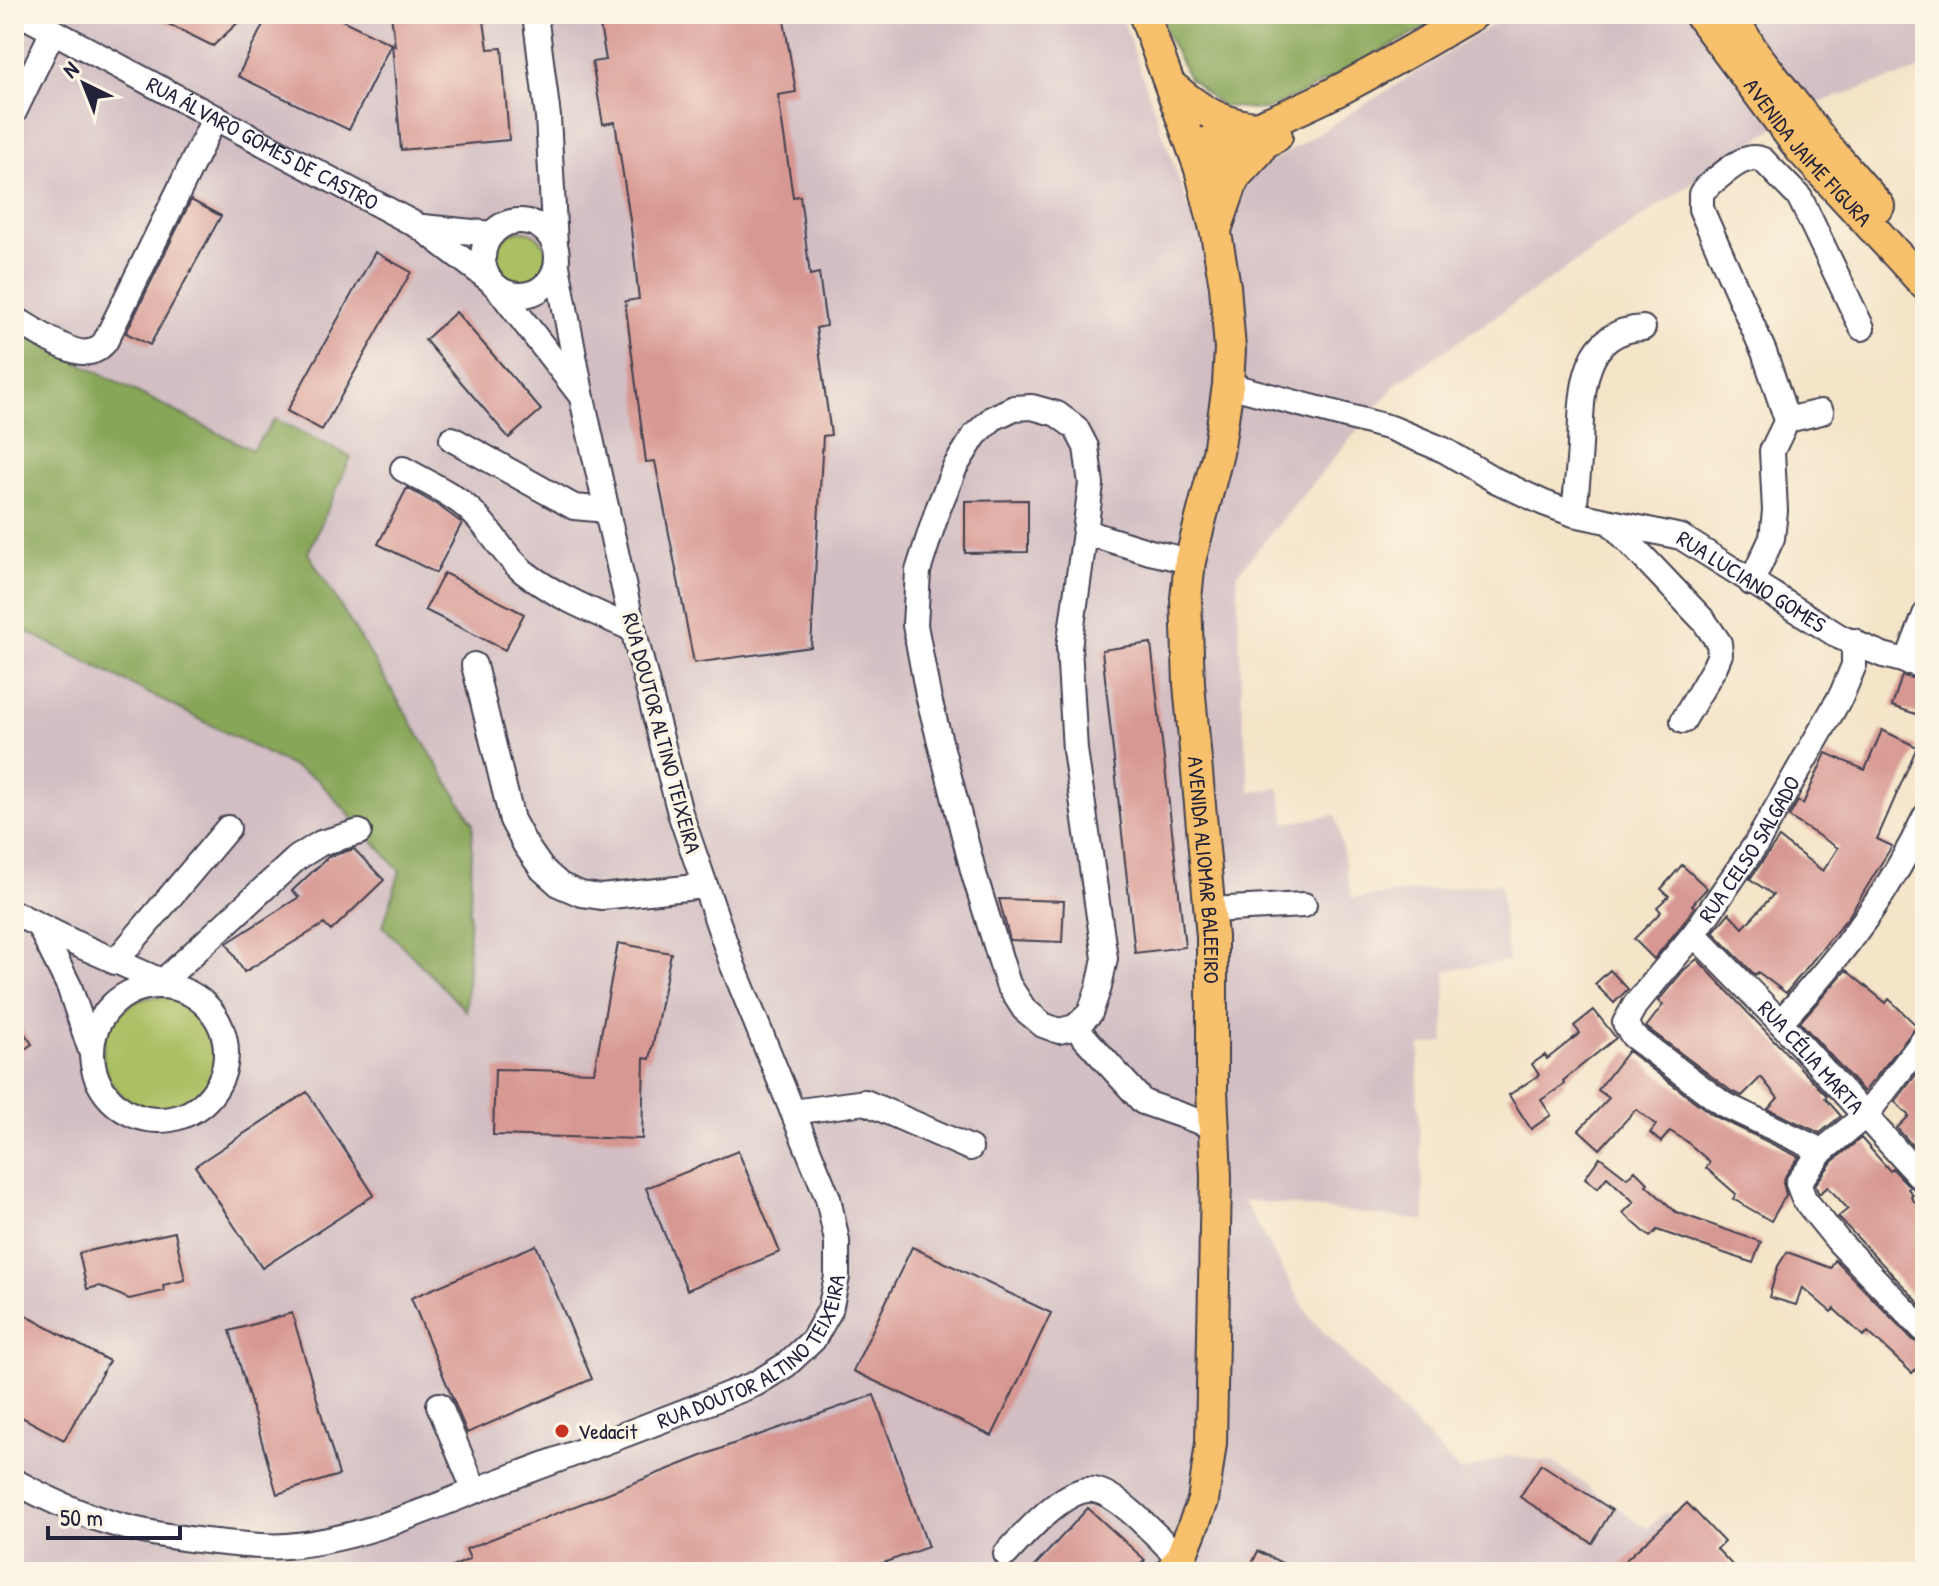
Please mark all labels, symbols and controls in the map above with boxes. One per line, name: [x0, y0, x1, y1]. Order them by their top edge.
north arrow: [44, 44, 124, 124]
text: N: [56, 54, 85, 84]
street label: RUA ÁLVARO GOMES DE CASTRO: [142, 69, 384, 217]
street label: AVENIDA JAIME FIGURA: [1737, 72, 1879, 233]
street label: RUA LUCIANO GOMES: [1671, 523, 1832, 640]
street label: RUA DOUTOR ALTINO TEIXEIRA: [615, 610, 709, 857]
street label: AVENIDA ALIOMAR BALEEIRO: [1181, 755, 1227, 984]
street label: RUA CELSO SALGADO: [1691, 770, 1807, 928]
street label: RUA CÉLIA MARTA: [1752, 994, 1871, 1120]
street label: RUA DOUTOR ALTINO TEIXEIRA: [652, 1272, 852, 1436]
place label: Vedacit: [578, 1416, 638, 1446]
marker: Vedacit: [553, 1422, 571, 1440]
scale bar: [48, 1490, 180, 1540]
text: 50 m: [60, 1501, 103, 1533]

